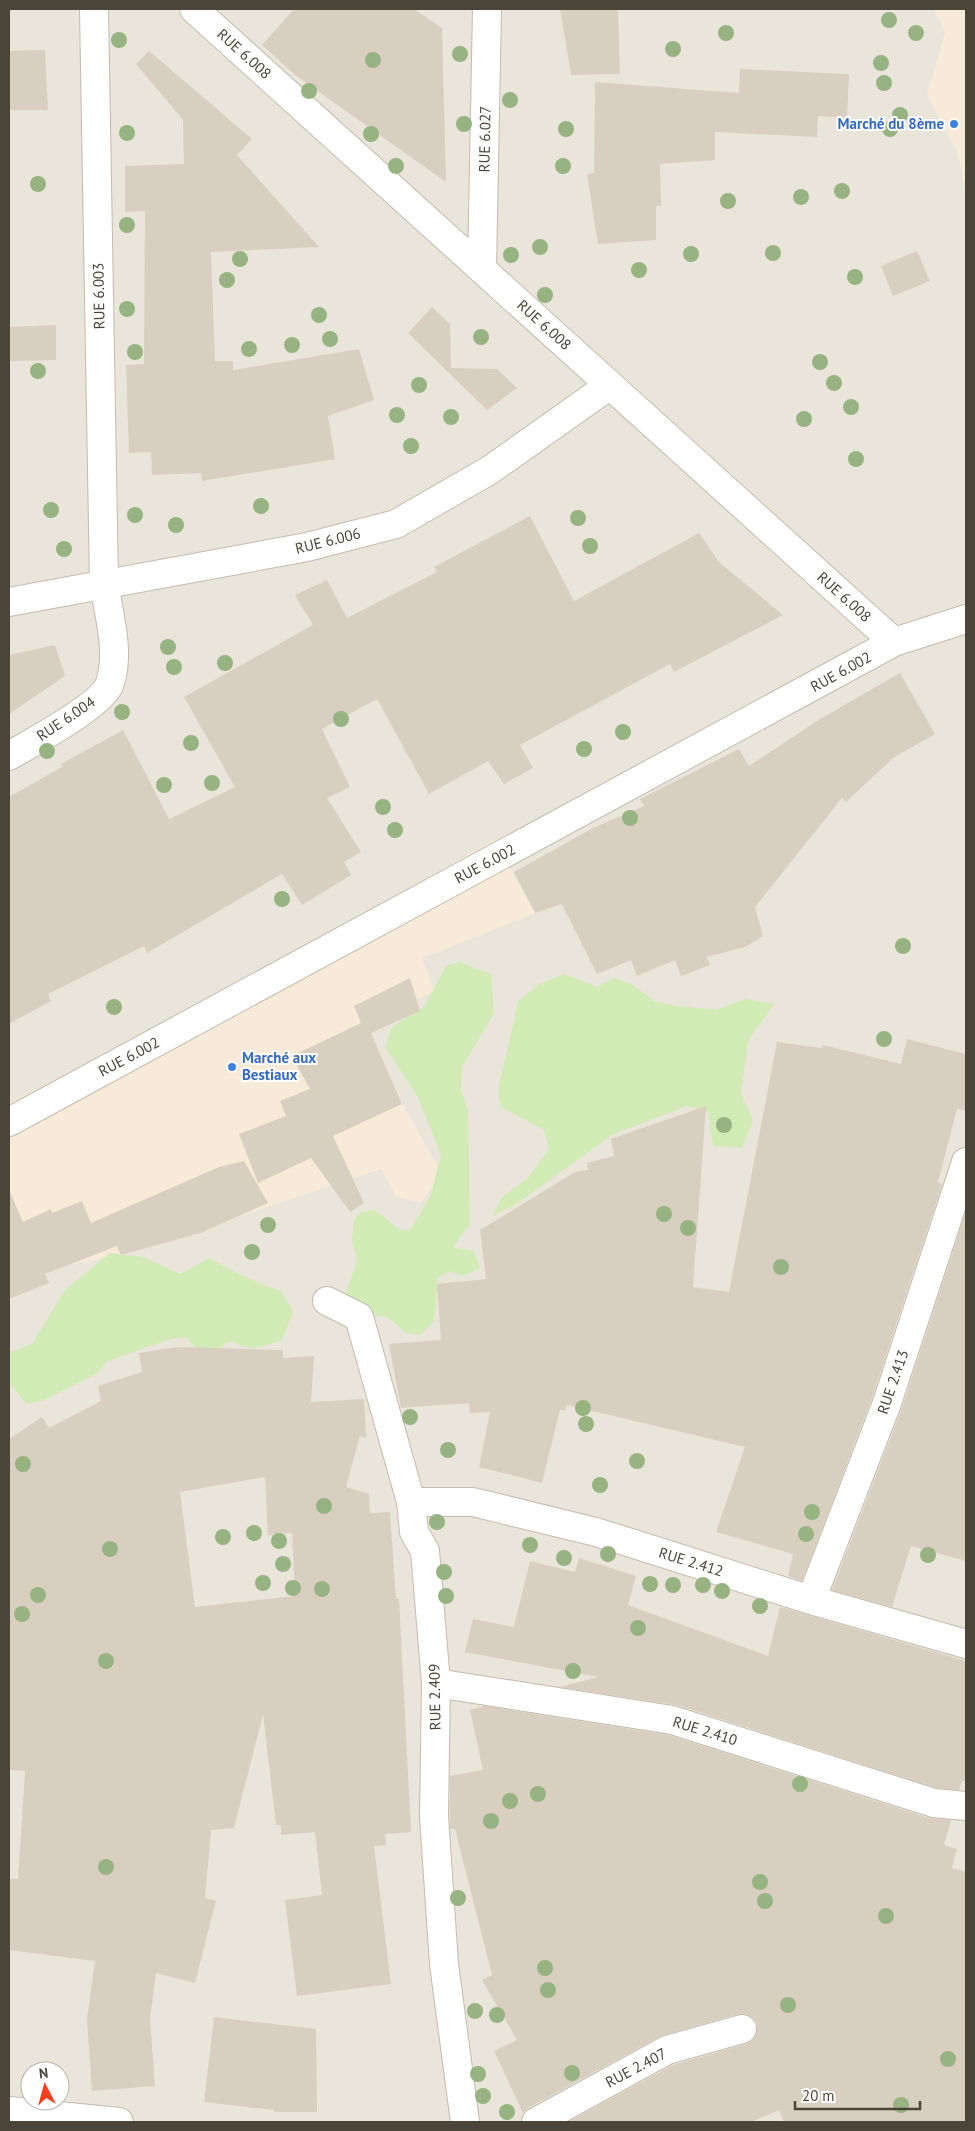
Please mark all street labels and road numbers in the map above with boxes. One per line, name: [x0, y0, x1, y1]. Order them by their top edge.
street label: RUE 6.008: [213, 24, 275, 83]
street label: RUE 6.027: [474, 105, 495, 172]
street label: RUE 6.003: [88, 263, 109, 330]
street label: RUE 6.008: [513, 295, 575, 354]
street label: RUE 6.006: [293, 523, 363, 558]
street label: RUE 6.008: [813, 567, 875, 626]
street label: RUE 6.002: [807, 647, 875, 696]
street label: RUE 6.004: [33, 692, 99, 745]
street label: RUE 6.002: [451, 840, 519, 888]
street label: RUE 6.002: [95, 1033, 163, 1081]
street label: RUE 2.413: [873, 1347, 912, 1416]
street label: RUE 2.412: [656, 1543, 726, 1580]
street label: RUE 2.409: [424, 1664, 445, 1731]
street label: RUE 2.410: [670, 1712, 740, 1749]
street label: RUE 2.407: [602, 2044, 670, 2092]

